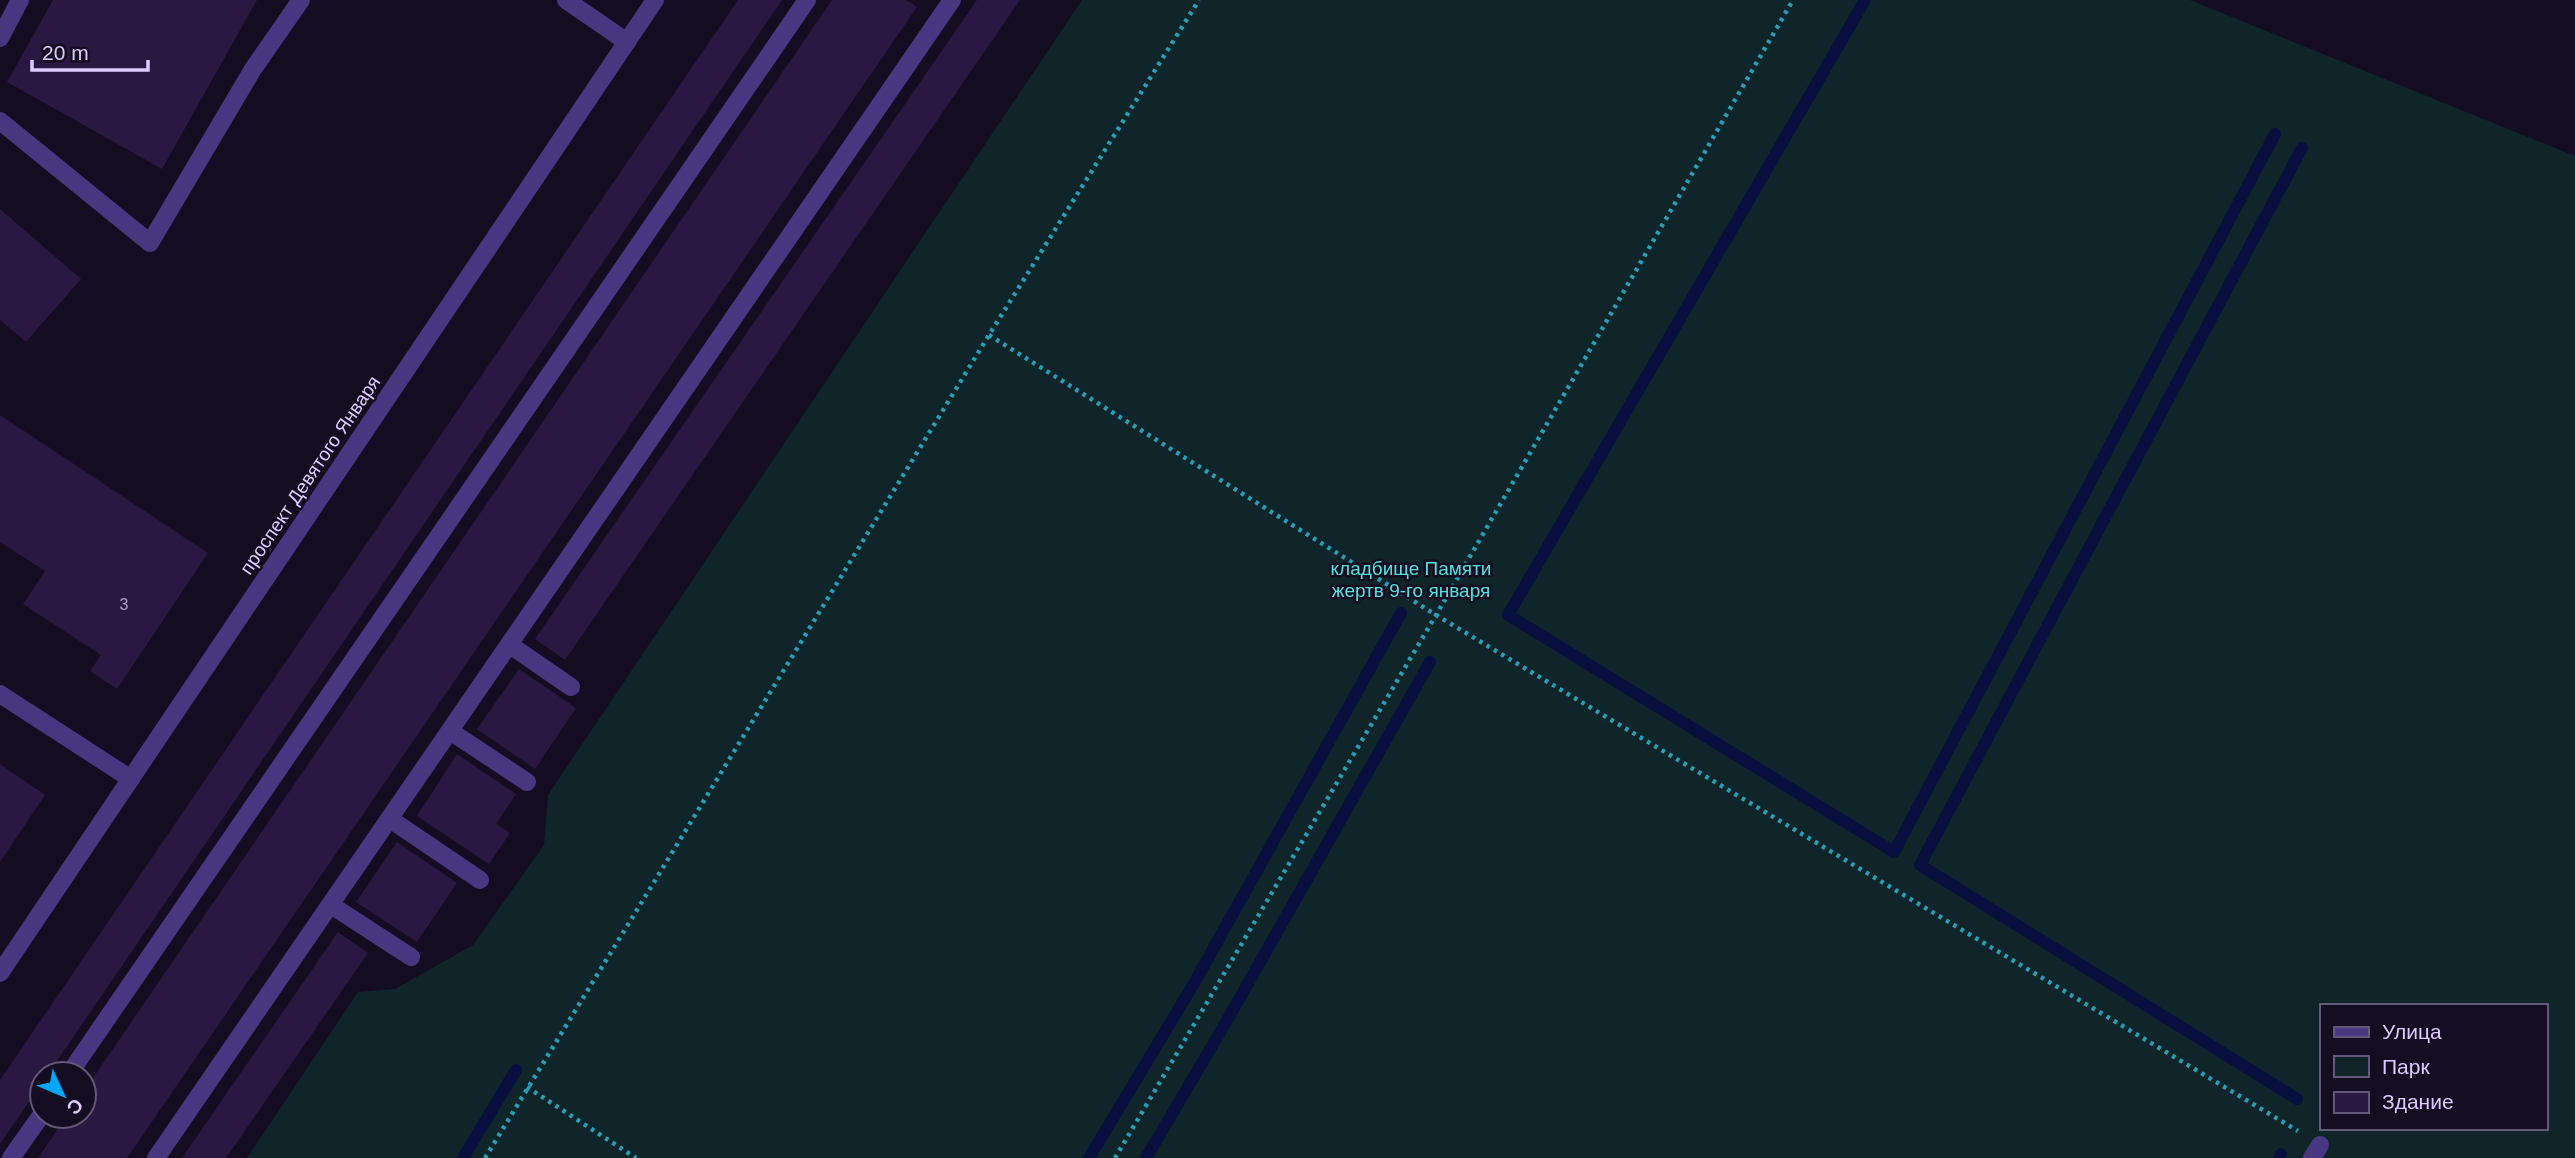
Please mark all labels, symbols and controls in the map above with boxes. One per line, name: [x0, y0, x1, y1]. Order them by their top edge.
scale bar: [32, 28, 147, 72]
text: 20 m: [42, 41, 89, 64]
street label: проспект Девятого Января: [236, 372, 384, 578]
park label: кладбище Памяти жертв 9-го января: [1331, 558, 1491, 601]
house number: 3: [120, 596, 129, 613]
legend: [2320, 1004, 2547, 1130]
text: Улица: [2382, 1020, 2442, 1043]
text: Парк: [2382, 1055, 2430, 1078]
north arrow: [28, 1060, 98, 1130]
text: Здание: [2382, 1090, 2454, 1113]
text: С: [62, 1094, 87, 1119]

